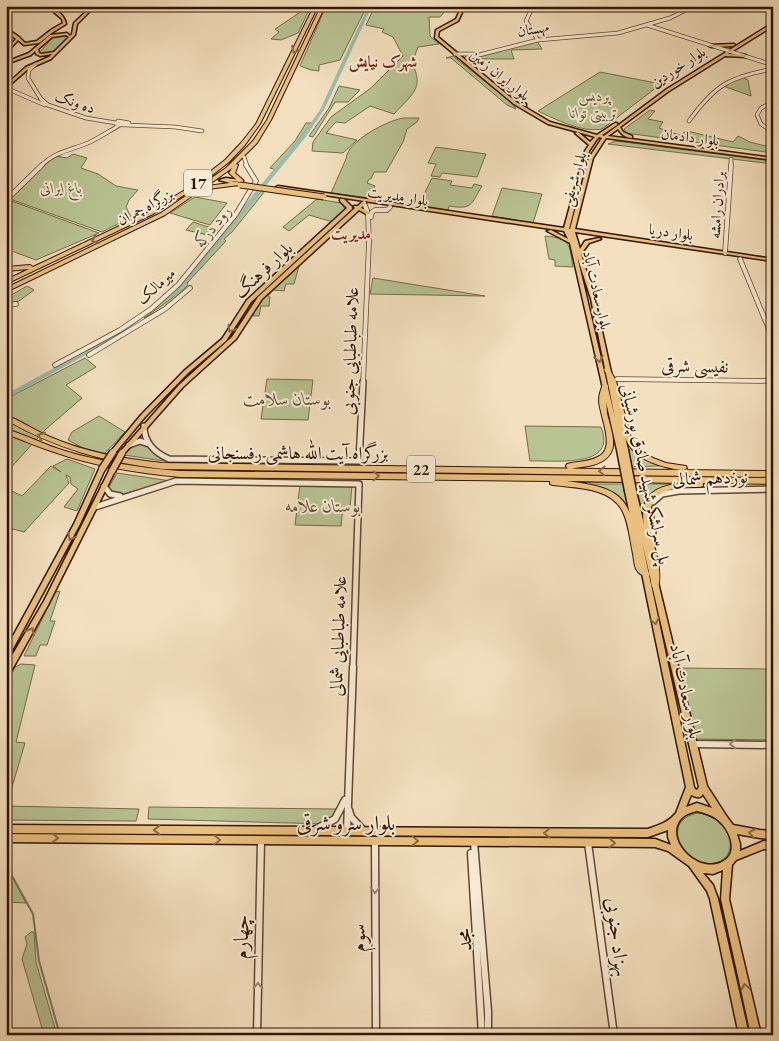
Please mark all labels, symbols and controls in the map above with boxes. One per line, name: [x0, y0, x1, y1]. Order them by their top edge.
street label: مهستان: [516, 17, 551, 41]
street label: بلوار خوردین: [647, 42, 709, 91]
one-way arrow: [291, 45, 301, 54]
street label: بلوار ایران زمین: [466, 45, 534, 105]
district label: شهرک نیایش: [349, 51, 417, 73]
street label: ده ونک: [53, 86, 98, 117]
park label: پردیس تربیتی توانا: [567, 86, 619, 124]
street label: بلوار دادمان: [660, 124, 720, 150]
street label: بلوار شریفی: [557, 150, 592, 209]
road number: 17: [184, 170, 212, 197]
street label: برادران رامشه: [705, 170, 728, 239]
park label: باغ ایرانی: [40, 178, 82, 201]
street label: بلوار مدیریت: [366, 181, 430, 211]
street label: بزرگراه چمران: [113, 184, 177, 230]
water label: رود درکه: [189, 201, 236, 252]
street label: بلوار دریا: [648, 219, 695, 244]
district label: مدیریت: [331, 223, 371, 244]
one-way arrow: [91, 233, 100, 244]
street label: بلوار فرهنگ: [228, 236, 298, 304]
street label: بلوار سعادت آباد: [579, 248, 616, 332]
street label: میرمالک: [132, 263, 179, 308]
street label: علامه طباطبایی جنوبی: [336, 287, 365, 416]
one-way arrow: [227, 323, 237, 332]
street label: نفیسی شرقی: [661, 353, 729, 380]
one-way arrow: [593, 354, 604, 363]
street label: پل سرلشکر شهید صادق پورشیانی: [614, 381, 677, 568]
park label: بوستان سلامت: [243, 387, 331, 410]
one-way arrow: [37, 432, 46, 442]
street label: بزرگراه آیت الله هاشمی رفسنجانی: [208, 439, 388, 465]
road number: 22: [407, 456, 435, 482]
street label: نوزدهم شمالی: [672, 465, 748, 496]
one-way arrow: [597, 466, 605, 476]
one-way arrow: [372, 471, 380, 481]
park label: بوستان علامه: [285, 494, 361, 517]
one-way arrow: [67, 531, 77, 540]
street label: علامه طباطبایی شمالی: [324, 575, 352, 697]
one-way arrow: [650, 617, 660, 626]
one-way arrow: [24, 627, 34, 636]
street label: بلوار سعادت آباد: [665, 641, 708, 741]
one-way arrow: [729, 739, 737, 750]
street label: بلوار سرو شرقی: [297, 809, 395, 837]
one-way arrow: [153, 825, 160, 835]
one-way arrow: [543, 828, 550, 838]
one-way arrow: [748, 828, 756, 838]
one-way arrow: [52, 833, 59, 843]
one-way arrow: [214, 835, 222, 845]
one-way arrow: [412, 836, 419, 846]
one-way arrow: [609, 838, 617, 848]
one-way arrow: [370, 886, 380, 894]
street label: بهزاد جنوبی: [598, 896, 637, 978]
street label: چهارم: [227, 914, 259, 960]
street label: سوم: [344, 924, 376, 952]
street label: مجد: [449, 927, 478, 952]
one-way arrow: [253, 982, 263, 990]
one-way arrow: [740, 983, 751, 992]

